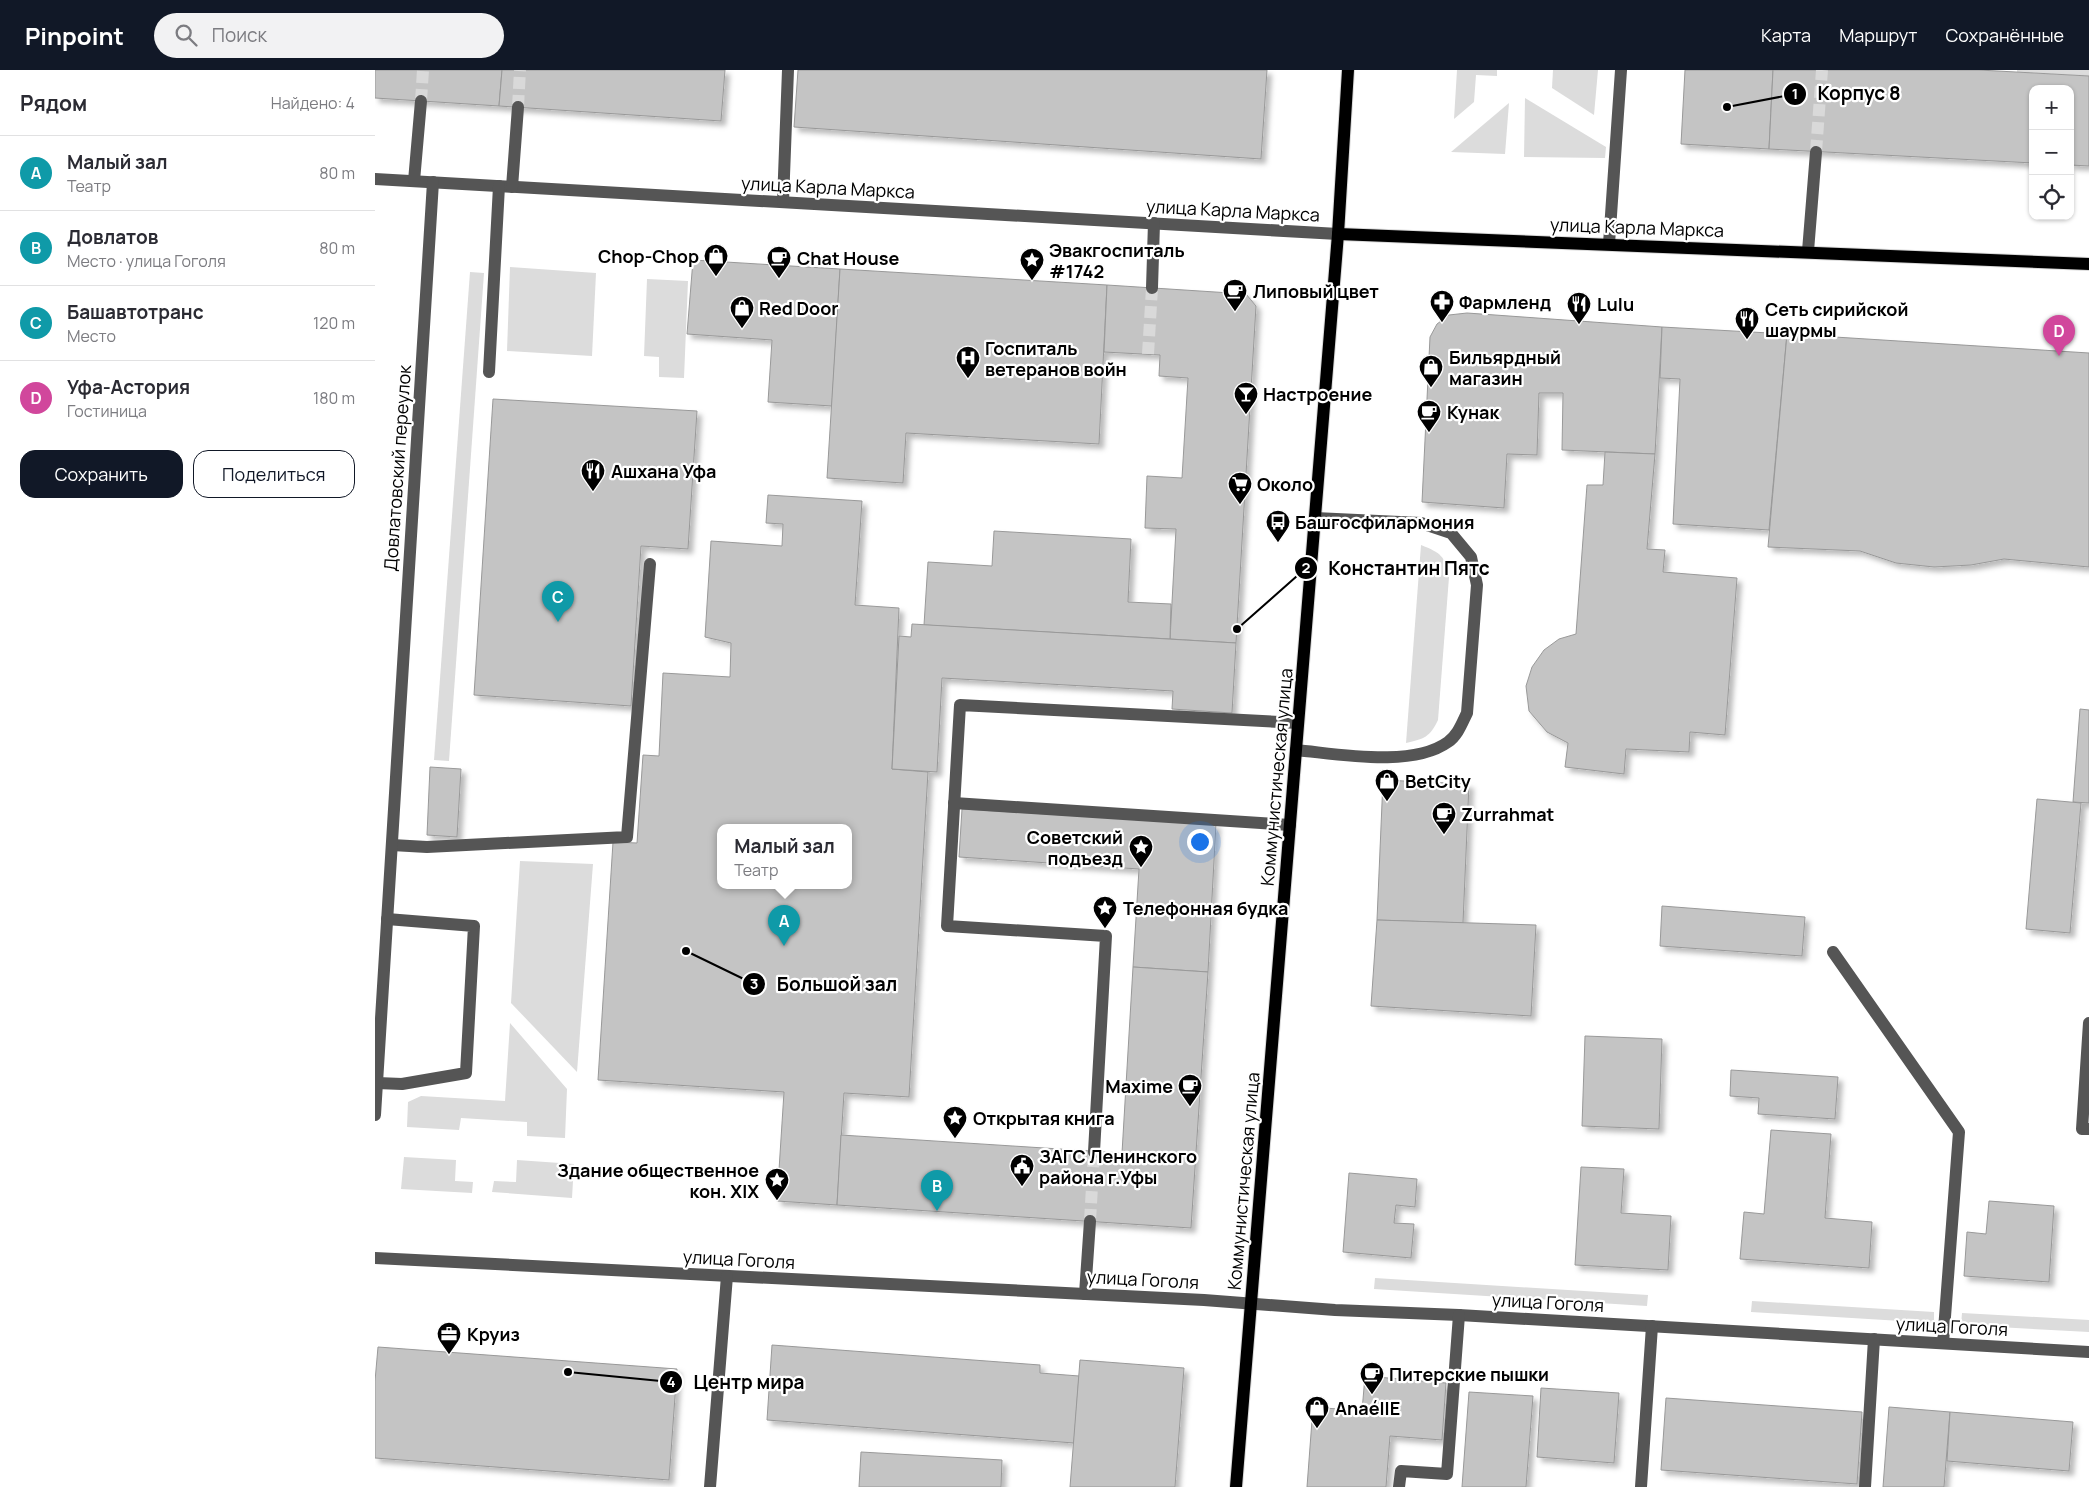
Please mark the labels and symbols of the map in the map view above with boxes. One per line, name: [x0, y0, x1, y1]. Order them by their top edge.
callout: Корпус 8: [1783, 77, 1911, 111]
text: Корпус 8: [1817, 80, 1901, 106]
text: 1: [1792, 83, 1798, 104]
street label: улица Карла Маркса: [740, 170, 916, 204]
street label: улица Карла Маркса: [1145, 193, 1321, 227]
street label: улица Карла Маркса: [1550, 212, 1724, 242]
place label: Эвакгоспиталь #1742: [1049, 238, 1185, 283]
shop icon: Chop-Chop: [703, 243, 729, 277]
place label: Chop-Chop: [598, 244, 699, 268]
cafe icon: Chat House: [766, 245, 792, 279]
place label: Chat House: [797, 246, 899, 270]
place icon: Эвакгоспиталь #1742: [1019, 247, 1045, 281]
cafe icon: Липовый цвет: [1222, 278, 1248, 312]
place label: Липовый цвет: [1253, 279, 1379, 303]
pharmacy icon: Фармленд: [1429, 289, 1455, 323]
place label: Фармленд: [1459, 290, 1551, 314]
restaurant icon: Lulu: [1566, 291, 1592, 325]
place label: Lulu: [1597, 292, 1634, 316]
shop icon: Red Door: [729, 295, 755, 329]
place label: Red Door: [759, 296, 838, 320]
place label: Сеть сирийской шаурмы: [1765, 297, 1908, 342]
restaurant icon: Сеть сирийской шаурмы: [1734, 306, 1760, 340]
pin: D: [2043, 315, 2075, 356]
place label: Госпиталь ветеранов войн: [985, 336, 1127, 381]
hospital icon: Госпиталь ветеранов войн: [955, 345, 981, 379]
place label: Бильярдный магазин: [1449, 345, 1561, 390]
shop icon: Бильярдный магазин: [1418, 354, 1444, 388]
street label: Довлатовский переулок: [378, 363, 416, 572]
bar icon: Настроение: [1233, 381, 1259, 415]
place label: Настроение: [1263, 382, 1372, 406]
cafe icon: Кунак: [1416, 399, 1442, 433]
place label: Кунак: [1447, 400, 1500, 424]
restaurant icon: Ашхана Уфа: [580, 458, 606, 492]
place label: Ашхана Уфа: [611, 459, 716, 483]
supermarket icon: Около: [1227, 471, 1253, 505]
place label: Около: [1257, 472, 1313, 496]
bus stop icon: Башгосфилармония: [1265, 509, 1291, 543]
place label: Башгосфилармония: [1295, 510, 1474, 534]
callout: Константин Пятс: [1293, 551, 1500, 585]
text: Константин Пятс: [1328, 555, 1490, 581]
text: 2: [1302, 557, 1311, 578]
pin: C: [542, 581, 574, 622]
street label: Коммунистическая улица: [1255, 667, 1297, 887]
shop icon: BetCity: [1374, 768, 1400, 802]
place label: BetCity: [1405, 769, 1471, 793]
cafe icon: Zurrahmat: [1431, 801, 1457, 835]
place label: Zurrahmat: [1461, 802, 1554, 826]
place label: Советский подъезд: [1027, 825, 1123, 870]
your location: [1187, 829, 1213, 855]
place icon: Советский подъезд: [1128, 834, 1154, 868]
place icon: Телефонная будка: [1092, 895, 1118, 929]
place label: Телефонная будка: [1123, 896, 1288, 920]
pin: A: [768, 905, 800, 946]
callout: Большой зал: [742, 967, 907, 1001]
text: Большой зал: [777, 971, 897, 997]
text: 3: [750, 973, 758, 994]
street label: Коммунистическая улица: [1222, 1071, 1264, 1291]
cafe icon: Maxime: [1177, 1073, 1203, 1107]
place label: Maxime: [1105, 1074, 1173, 1098]
place icon: Открытая книга: [942, 1105, 968, 1139]
place label: Открытая книга: [973, 1106, 1115, 1130]
place label: ЗАГС Ленинского района г.Уфы: [1039, 1144, 1197, 1189]
public building icon: ЗАГС Ленинского района г.Уфы: [1009, 1153, 1035, 1187]
place label: Здание общественное кон. XIX: [557, 1158, 759, 1203]
place icon: Здание общественное кон. XIX: [764, 1167, 790, 1201]
pin: B: [921, 1170, 953, 1211]
street label: улица Гоголя: [682, 1244, 796, 1274]
street label: улица Гоголя: [1086, 1264, 1200, 1294]
street label: улица Гоголя: [1491, 1287, 1605, 1317]
street label: улица Гоголя: [1895, 1311, 2009, 1341]
office icon: Круиз: [436, 1321, 462, 1355]
place label: Круиз: [467, 1322, 520, 1346]
cafe icon: Питерские пышки: [1359, 1361, 1385, 1395]
place label: Питерские пышки: [1389, 1362, 1549, 1386]
callout: Центр мира: [658, 1365, 814, 1399]
text: Центр мира: [693, 1369, 805, 1395]
text: 4: [666, 1371, 676, 1392]
shop icon: AnaéllE: [1304, 1395, 1330, 1429]
place label: AnaéllE: [1335, 1396, 1400, 1420]

